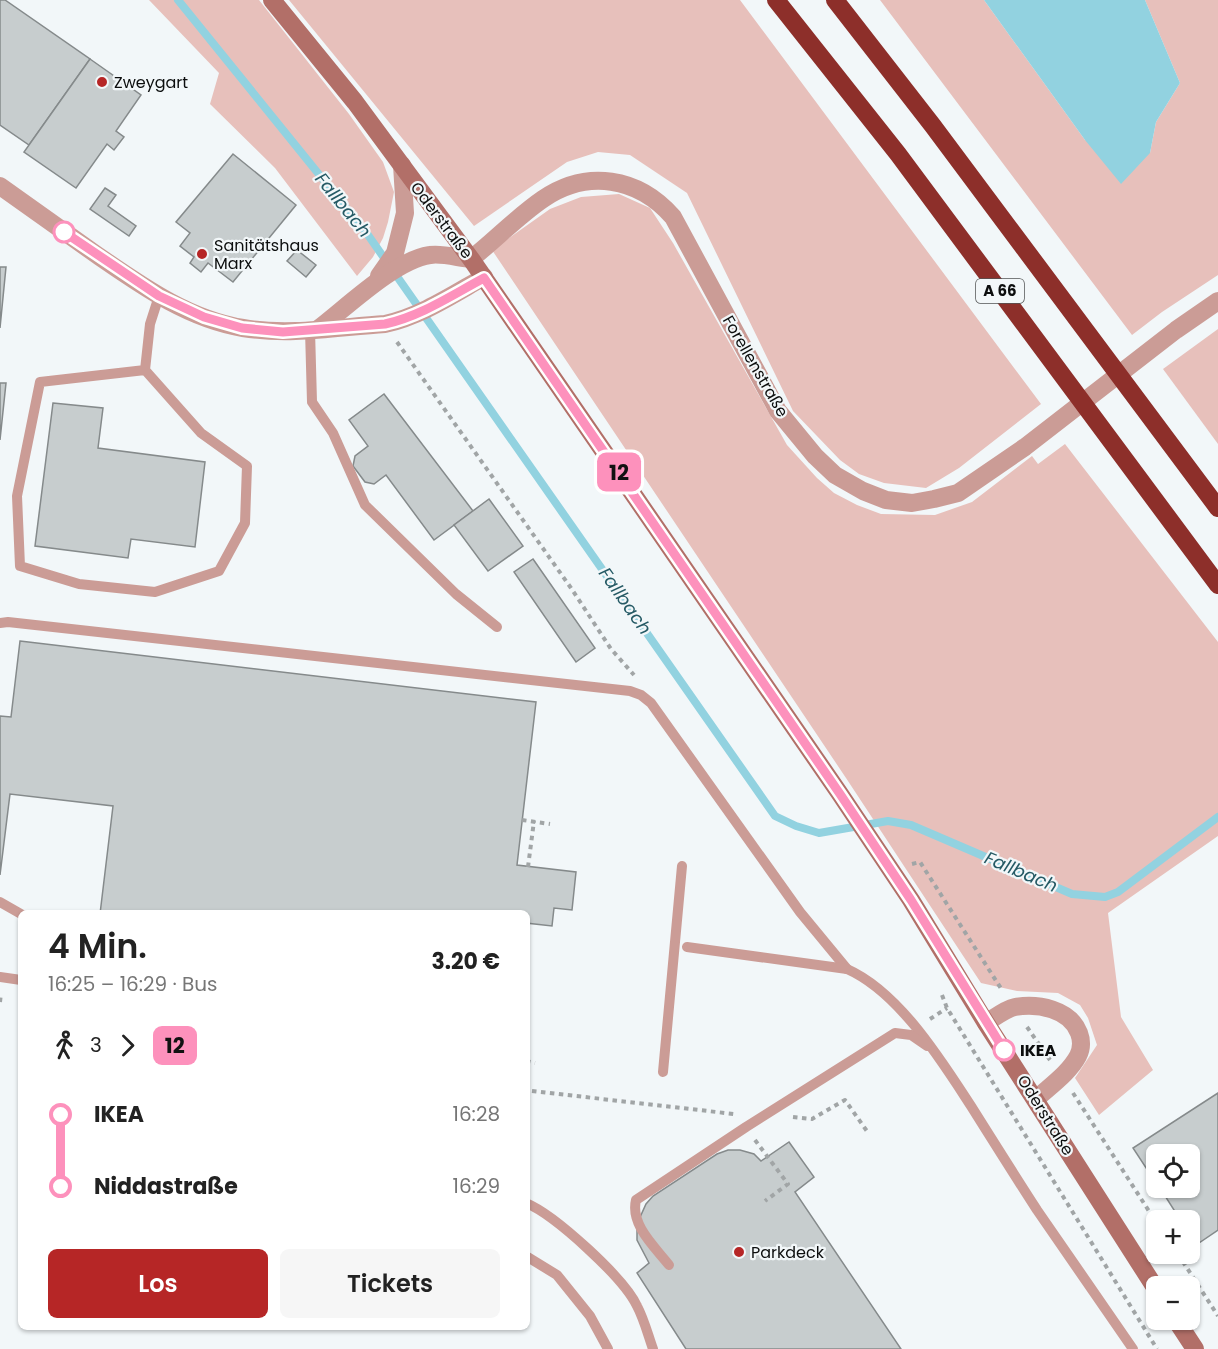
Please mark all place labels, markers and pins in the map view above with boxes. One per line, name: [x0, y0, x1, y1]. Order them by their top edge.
place label: Zweygart: [114, 71, 188, 94]
marker: Zweygart: [95, 75, 109, 89]
unlabelled marker: [53, 221, 75, 243]
place label: Sanitätshaus Marx: [214, 234, 319, 275]
marker: Sanitätshaus Marx: [195, 247, 209, 261]
marker: IKEA: [993, 1039, 1015, 1061]
place label: IKEA: [1020, 1039, 1057, 1062]
place label: Parkdeck: [751, 1241, 825, 1264]
marker: Parkdeck: [732, 1245, 746, 1259]

